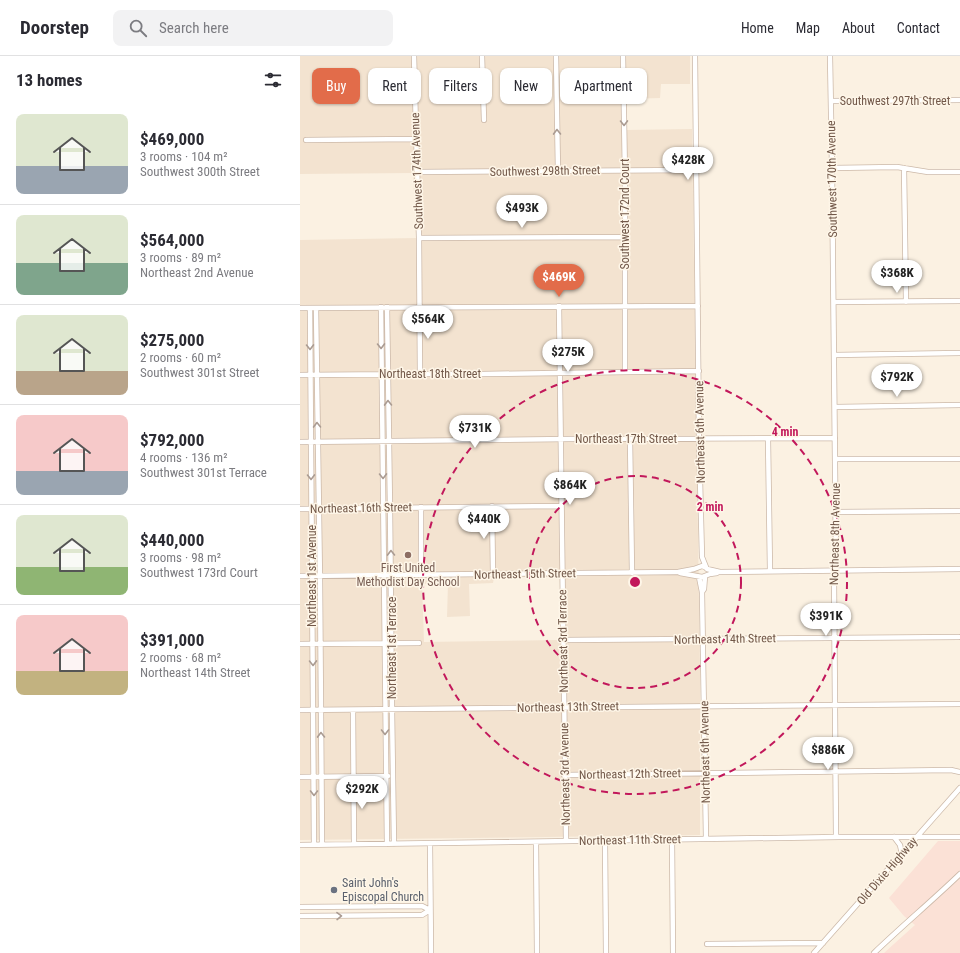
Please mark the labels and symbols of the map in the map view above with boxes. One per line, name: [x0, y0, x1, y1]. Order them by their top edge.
street label: Southwest 297th Street: [840, 94, 951, 108]
street label: Southwest 174th Avenue: [408, 112, 426, 230]
one-way arrow: [620, 120, 628, 126]
street label: Southwest 170th Avenue: [824, 120, 840, 238]
one-way arrow: [553, 129, 561, 135]
pin: $428K: [660, 147, 716, 181]
street label: Southwest 172nd Court: [618, 158, 632, 270]
street label: Southwest 298th Street: [490, 163, 601, 179]
pin: $493K: [494, 195, 550, 229]
pin: $368K: [869, 260, 925, 294]
pin: $469K: [531, 264, 587, 298]
pin: $564K: [400, 306, 456, 340]
pin: $275K: [540, 339, 596, 373]
one-way arrow: [377, 343, 385, 349]
one-way arrow: [306, 344, 314, 350]
pin: $792K: [869, 364, 925, 398]
street label: Northeast 18th Street: [379, 367, 481, 381]
street label: Northeast 6th Avenue: [692, 380, 708, 483]
one-way arrow: [384, 400, 392, 406]
pin: $731K: [447, 415, 503, 449]
one-way arrow: [313, 422, 322, 428]
text: 4 min: [772, 425, 798, 439]
street label: Northeast 17th Street: [575, 432, 677, 446]
pin: $864K: [542, 472, 598, 506]
one-way arrow: [379, 473, 387, 479]
one-way arrow: [307, 474, 315, 480]
street label: Northeast 8th Avenue: [827, 482, 843, 585]
street label: Northeast 16th Street: [310, 500, 413, 516]
text: 2 min: [697, 500, 723, 514]
pin: $440K: [456, 506, 512, 540]
street label: Northeast 1st Avenue: [305, 525, 319, 627]
one-way arrow: [387, 550, 395, 556]
marker: First United Methodist Day School: [403, 550, 413, 560]
place label: First United Methodist Day School: [356, 561, 460, 589]
street label: Northeast 15th Street: [474, 566, 577, 582]
centre of rings: [628, 575, 642, 589]
street label: Northeast 3rd Terrace: [555, 589, 571, 693]
street label: Northeast 1st Terrace: [385, 596, 399, 699]
pin: $391K: [798, 603, 854, 637]
street label: Northeast 14th Street: [674, 631, 777, 647]
one-way arrow: [309, 660, 317, 666]
street label: Northeast 13th Street: [517, 699, 620, 715]
street label: Northeast 6th Avenue: [697, 700, 713, 803]
street label: Northeast 3rd Avenue: [557, 722, 573, 825]
one-way arrow: [381, 729, 389, 735]
one-way arrow: [317, 732, 325, 738]
pin: $886K: [800, 737, 856, 771]
street label: Northeast 12th Street: [579, 766, 682, 782]
pin: $292K: [334, 776, 390, 810]
one-way arrow: [310, 790, 318, 796]
street label: Northeast 11th Street: [579, 832, 682, 848]
street label: Old Dixie Highway: [854, 834, 920, 908]
place label: Saint John's Episcopal Church: [342, 876, 424, 904]
marker: Saint John's Episcopal Church: [329, 885, 339, 895]
one-way arrow: [336, 911, 342, 920]

